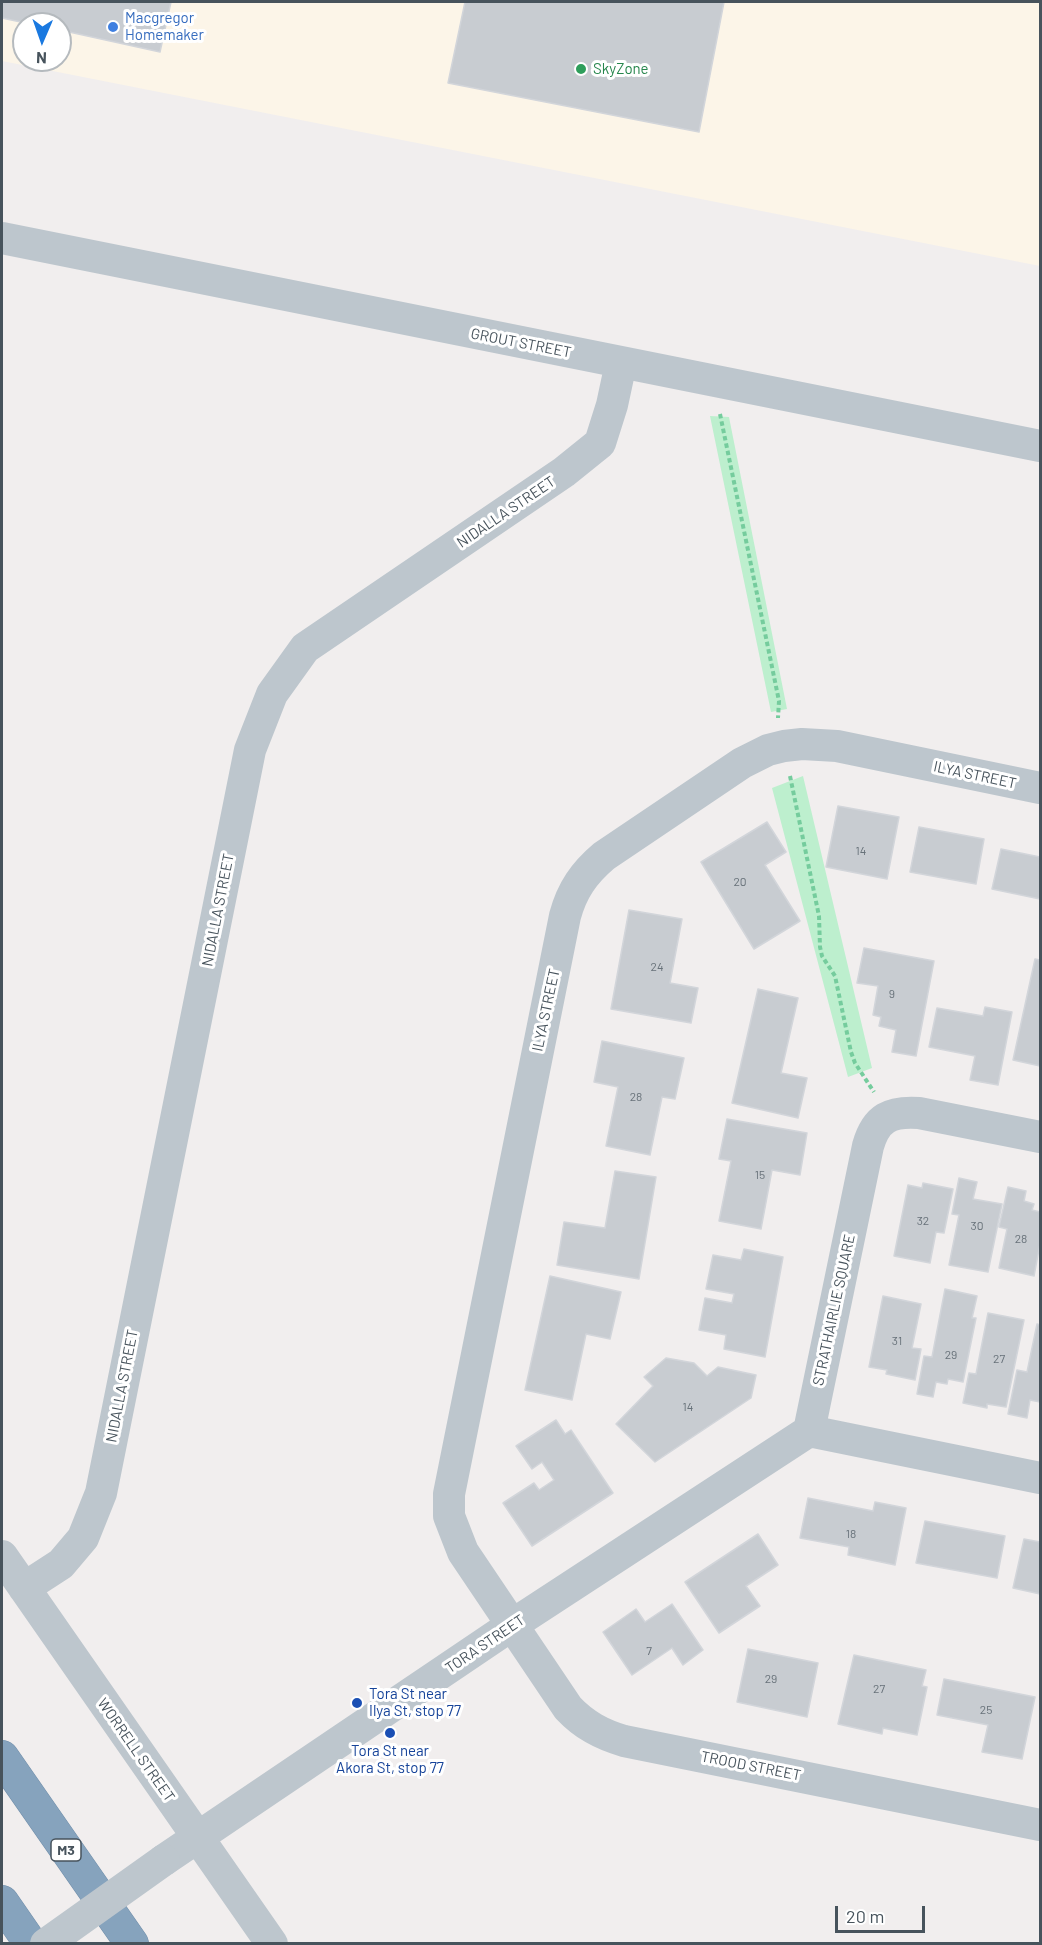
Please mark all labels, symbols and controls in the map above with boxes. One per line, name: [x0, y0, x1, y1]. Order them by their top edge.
place label: Macgregor Homemaker: [125, 9, 204, 44]
north arrow: [12, 12, 72, 72]
marker: Macgregor Homemaker: [106, 20, 120, 34]
text: N: [36, 49, 47, 68]
place label: SkyZone: [593, 60, 649, 78]
marker: SkyZone: [574, 62, 588, 76]
street label: GROUT STREET: [469, 324, 573, 362]
street label: NIDALLA STREET: [453, 472, 559, 552]
street label: ILYA STREET: [932, 757, 1018, 793]
house number: 14: [856, 844, 866, 858]
street label: NIDALLA STREET: [198, 852, 238, 968]
house number: 20: [733, 875, 747, 889]
house number: 24: [650, 960, 664, 974]
street label: ILYA STREET: [528, 967, 564, 1053]
house number: 9: [889, 987, 895, 1001]
house number: 28: [630, 1090, 642, 1104]
house number: 15: [755, 1168, 765, 1182]
house number: 32: [917, 1214, 929, 1228]
house number: 30: [971, 1219, 983, 1233]
house number: 28: [1015, 1232, 1027, 1246]
street label: STRATHAIRLIE SQUARE: [809, 1233, 859, 1387]
street label: NIDALLA STREET: [102, 1328, 142, 1444]
house number: 31: [892, 1334, 902, 1348]
house number: 29: [945, 1348, 957, 1362]
house number: 27: [993, 1352, 1005, 1366]
house number: 14: [683, 1400, 693, 1414]
house number: 18: [846, 1527, 856, 1541]
street label: TORA STREET: [442, 1611, 528, 1677]
house number: 7: [646, 1644, 652, 1658]
house number: 29: [765, 1672, 777, 1686]
house number: 27: [873, 1682, 885, 1696]
place label: Tora St near Ilya St, stop 77: [369, 1685, 461, 1720]
street label: WORRELL STREET: [93, 1695, 179, 1805]
marker: Tora St near Ilya St, stop 77: [350, 1696, 364, 1710]
house number: 25: [980, 1703, 992, 1717]
marker: Tora St near Akora St, stop 77: [383, 1726, 397, 1740]
place label: Tora St near Akora St, stop 77: [336, 1742, 444, 1777]
street label: TROOD STREET: [699, 1747, 803, 1785]
road number: M3: [51, 1839, 81, 1861]
scale bar: [838, 1894, 928, 1932]
text: 20 m: [846, 1905, 884, 1927]

